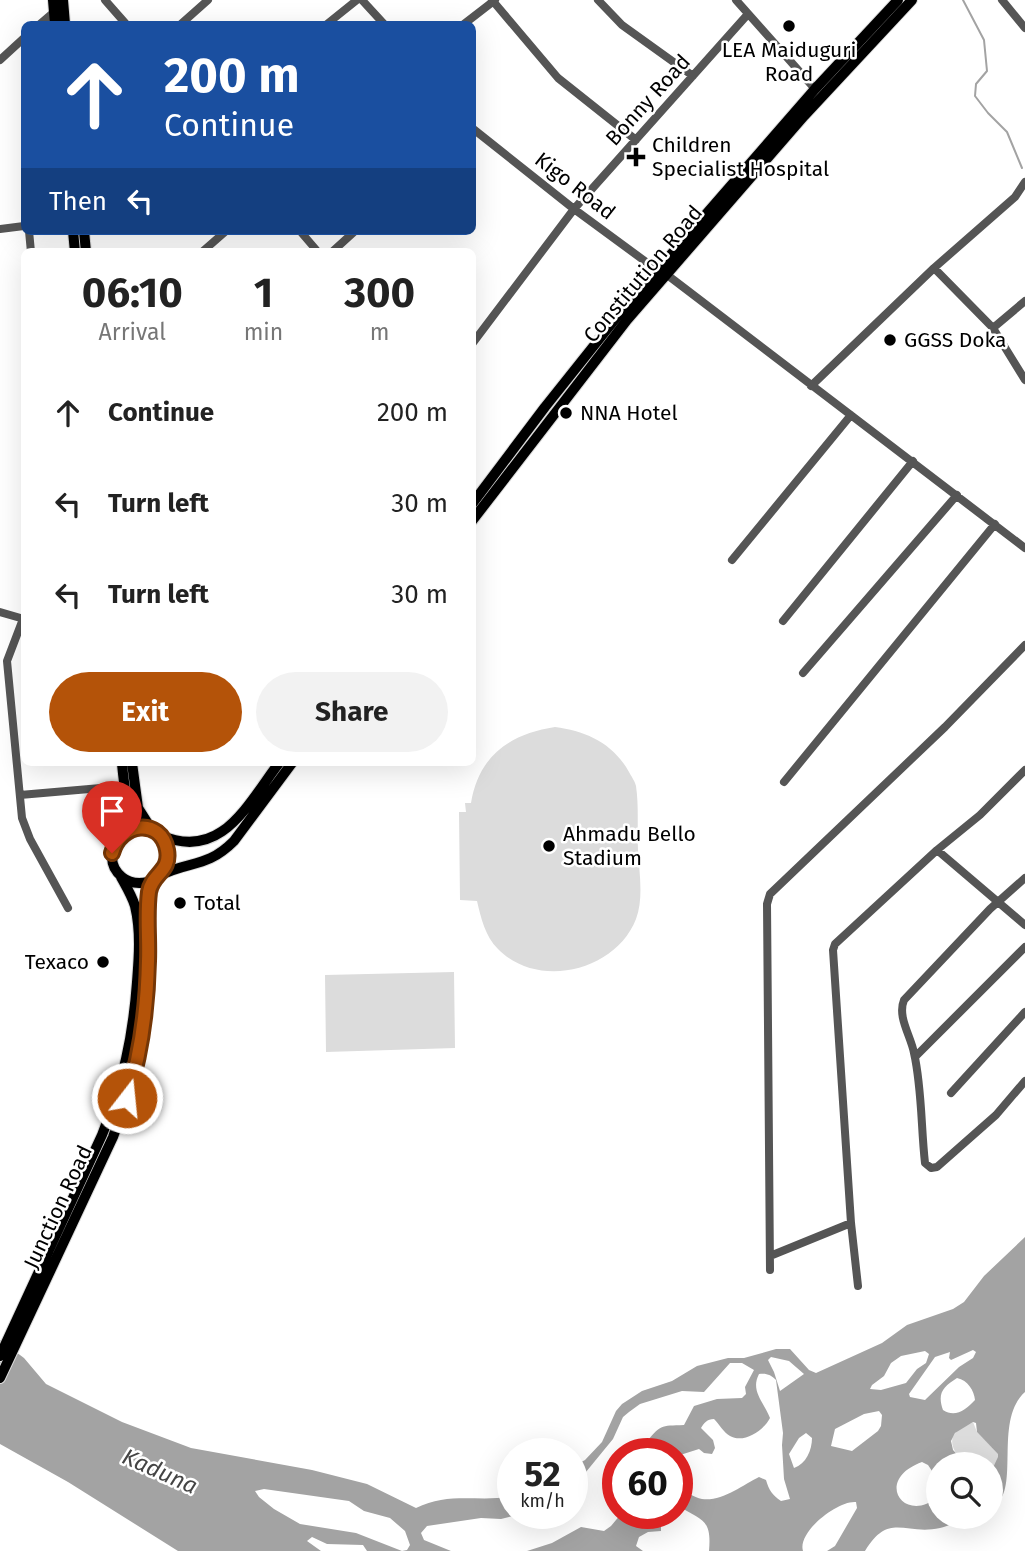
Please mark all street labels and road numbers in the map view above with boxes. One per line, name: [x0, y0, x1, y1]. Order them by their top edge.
street label: Bonny Road: [600, 49, 696, 151]
street label: Kigo Road: [530, 146, 620, 226]
street label: Constitution Road: [578, 200, 708, 348]
street label: Junction Road: [18, 1141, 98, 1273]

